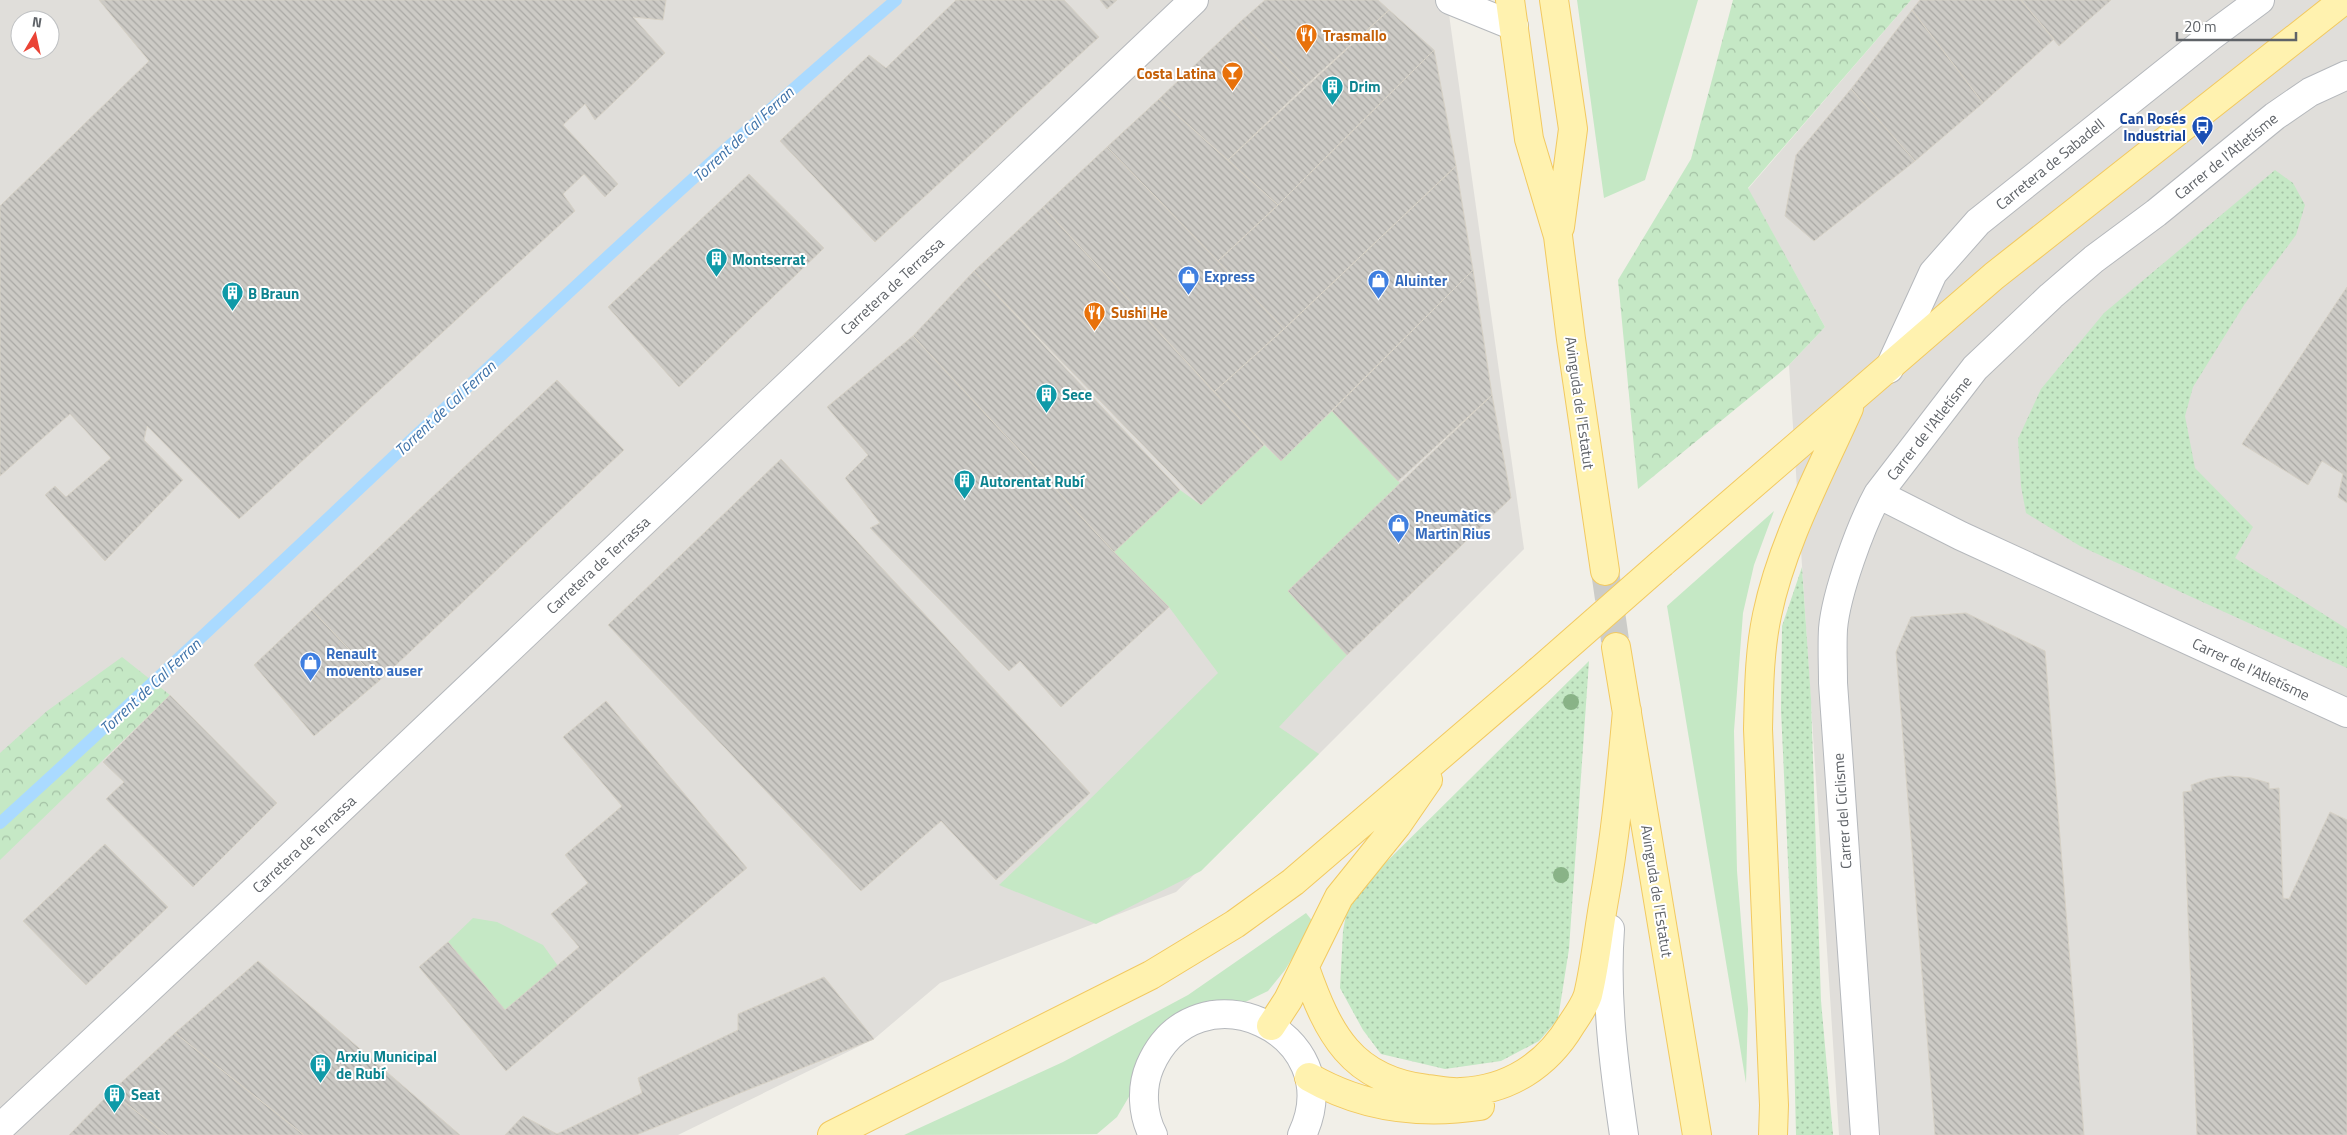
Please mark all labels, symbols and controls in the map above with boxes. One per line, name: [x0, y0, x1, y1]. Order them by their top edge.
north arrow: [10, 10, 60, 60]
scale bar: [2177, 10, 2296, 42]
text: N: [31, 11, 44, 33]
text: 20 m: [2184, 15, 2217, 38]
restaurant icon: Trasmallo: [1295, 23, 1319, 54]
place label: Trasmallo: [1323, 24, 1387, 47]
bar icon: Costa Latina: [1220, 61, 1244, 92]
place label: Costa Latina: [1136, 62, 1216, 85]
building icon: Drim: [1321, 74, 1345, 105]
place label: Drim: [1349, 75, 1381, 98]
water label: Torrent de Cal Ferran: [687, 80, 800, 187]
place label: Can Rosés Industrial: [2120, 107, 2186, 147]
street label: Carrer de l'Atletísme: [2169, 107, 2283, 205]
street label: Carretera de Sabadell: [1990, 113, 2110, 215]
bus stop icon: Can Rosés Industrial: [2190, 115, 2214, 146]
street label: Carretera de Terrassa: [835, 231, 949, 340]
building icon: Montserrat: [704, 247, 728, 278]
place label: Montserrat: [732, 248, 806, 271]
shop icon: Express: [1176, 264, 1200, 295]
place label: Express: [1204, 265, 1255, 288]
shop icon: Aluinter: [1367, 268, 1391, 299]
place label: Aluinter: [1395, 269, 1448, 292]
building icon: B Braun: [220, 281, 244, 312]
place label: B Braun: [248, 282, 299, 305]
restaurant icon: Sushi He: [1083, 300, 1107, 331]
place label: Sushi He: [1111, 301, 1168, 324]
street label: Avinguda de l'Estatut: [1559, 335, 1601, 471]
water label: Torrent de Cal Ferran: [389, 354, 502, 461]
street label: Carrer de l'Atletísme: [1881, 371, 1977, 485]
building icon: Sece: [1034, 382, 1058, 413]
place label: Sece: [1062, 383, 1092, 406]
building icon: Autorentat Rubí: [952, 469, 976, 500]
place label: Autorentat Rubí: [980, 470, 1085, 493]
place label: Pneumàtics Martin Rius: [1415, 505, 1491, 545]
street label: Carretera de Terrassa: [541, 510, 655, 619]
shop icon: Pneumàtics Martin Rius: [1387, 513, 1411, 544]
water label: Torrent de Cal Ferran: [94, 632, 207, 739]
street label: Carrer de l'Atletísme: [2188, 632, 2314, 706]
place label: Renault movento auser: [326, 642, 423, 682]
shop icon: Renault movento auser: [298, 650, 322, 681]
street label: Carrer del Ciclisme: [1826, 752, 1858, 870]
street label: Carretera de Terrassa: [247, 789, 361, 898]
street label: Avinguda de l'Estatut: [1635, 823, 1679, 959]
place label: Arxiu Municipal de Rubí: [336, 1045, 437, 1085]
building icon: Arxiu Municipal de Rubí: [308, 1053, 332, 1084]
building icon: Seat: [103, 1082, 127, 1113]
place label: Seat: [131, 1083, 160, 1106]

